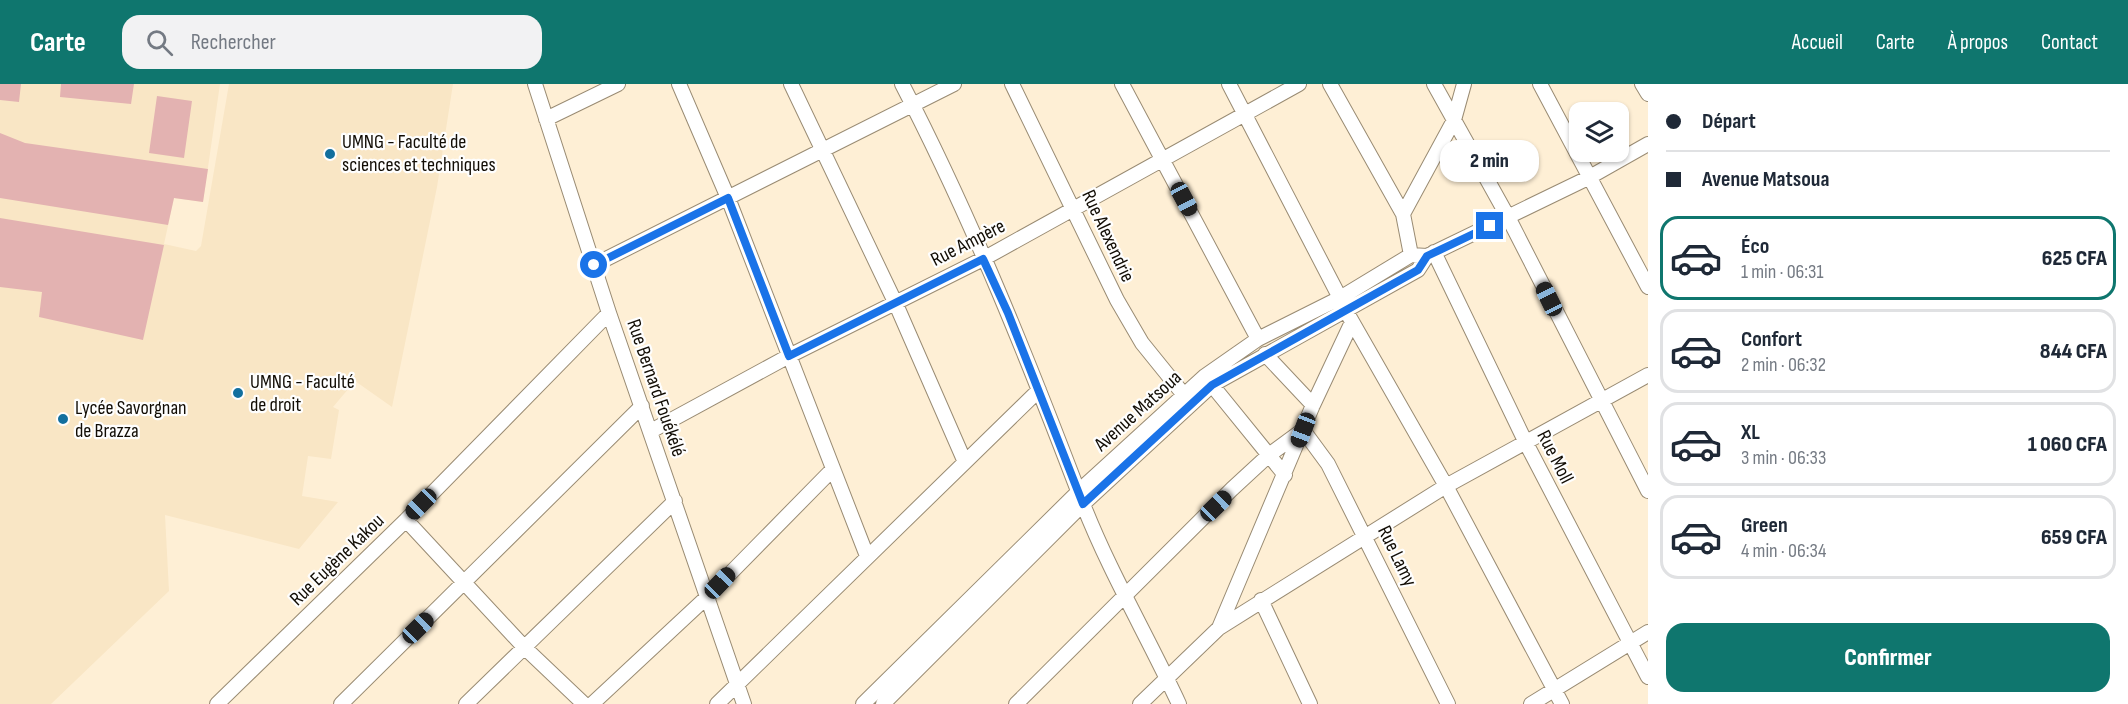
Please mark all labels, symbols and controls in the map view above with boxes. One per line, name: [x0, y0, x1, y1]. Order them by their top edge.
search box: [122, 15, 542, 69]
text: Carte: [30, 26, 86, 59]
icon: search: [143, 26, 176, 59]
text: Rechercher: [191, 29, 276, 56]
text: Accueil: [1792, 30, 1843, 55]
text: Carte: [1876, 30, 1915, 55]
text: À propos: [1948, 30, 2008, 55]
text: Contact: [2041, 30, 2098, 55]
map controls: [1569, 102, 1629, 162]
button: layers: [1569, 102, 1629, 162]
text: Départ: [1702, 108, 1756, 135]
place label: UMNG - Faculté de sciences et techniques: [342, 130, 496, 177]
callout: 2 min: [1440, 139, 1540, 181]
marker: UMNG - Faculté de sciences et techniques: [323, 147, 337, 161]
text: 2 min: [1470, 149, 1509, 173]
text: Avenue Matsoua: [1702, 166, 1829, 193]
car: [1168, 179, 1200, 219]
street label: Rue Alexendrie: [1076, 186, 1140, 286]
route end: [1476, 212, 1503, 239]
street label: Rue Ampère: [927, 214, 1009, 272]
icon: car: [1669, 231, 1723, 285]
text: Éco: [1741, 233, 1769, 260]
text: 625 CFA: [2042, 245, 2107, 272]
route start: [580, 251, 607, 278]
text: 1 min · 06:31: [1741, 260, 1823, 284]
car: [1533, 279, 1565, 319]
street label: Rue Bernard Fouékélé: [621, 316, 691, 460]
icon: car: [1669, 324, 1723, 378]
text: Confort: [1741, 326, 1802, 353]
text: 844 CFA: [2040, 338, 2107, 365]
text: 2 min · 06:32: [1741, 353, 1826, 377]
street label: Avenue Matsoua: [1089, 366, 1187, 457]
place label: UMNG - Faculté de droit: [250, 370, 355, 417]
marker: UMNG - Faculté de droit: [231, 386, 245, 400]
place label: Lycée Savorgnan de Brazza: [75, 396, 187, 443]
car: [1288, 410, 1318, 450]
marker: Lycée Savorgnan de Brazza: [56, 412, 70, 426]
icon: car: [1669, 417, 1723, 471]
text: XL: [1741, 419, 1760, 446]
street label: Rue Moll: [1531, 426, 1579, 488]
text: 1 060 CFA: [2028, 431, 2107, 458]
text: 3 min · 06:33: [1741, 446, 1826, 470]
car: [402, 485, 440, 523]
car: [1197, 487, 1235, 525]
street label: Rue Eugène Kakou: [285, 509, 389, 611]
icon: car: [1669, 510, 1723, 564]
text: Green: [1741, 512, 1788, 539]
street label: Rue Lamy: [1372, 522, 1422, 590]
text: 659 CFA: [2041, 524, 2107, 551]
text: 4 min · 06:34: [1741, 539, 1826, 563]
car: [701, 564, 739, 602]
car: [399, 609, 437, 647]
button: Confirmer: [1666, 623, 2110, 692]

